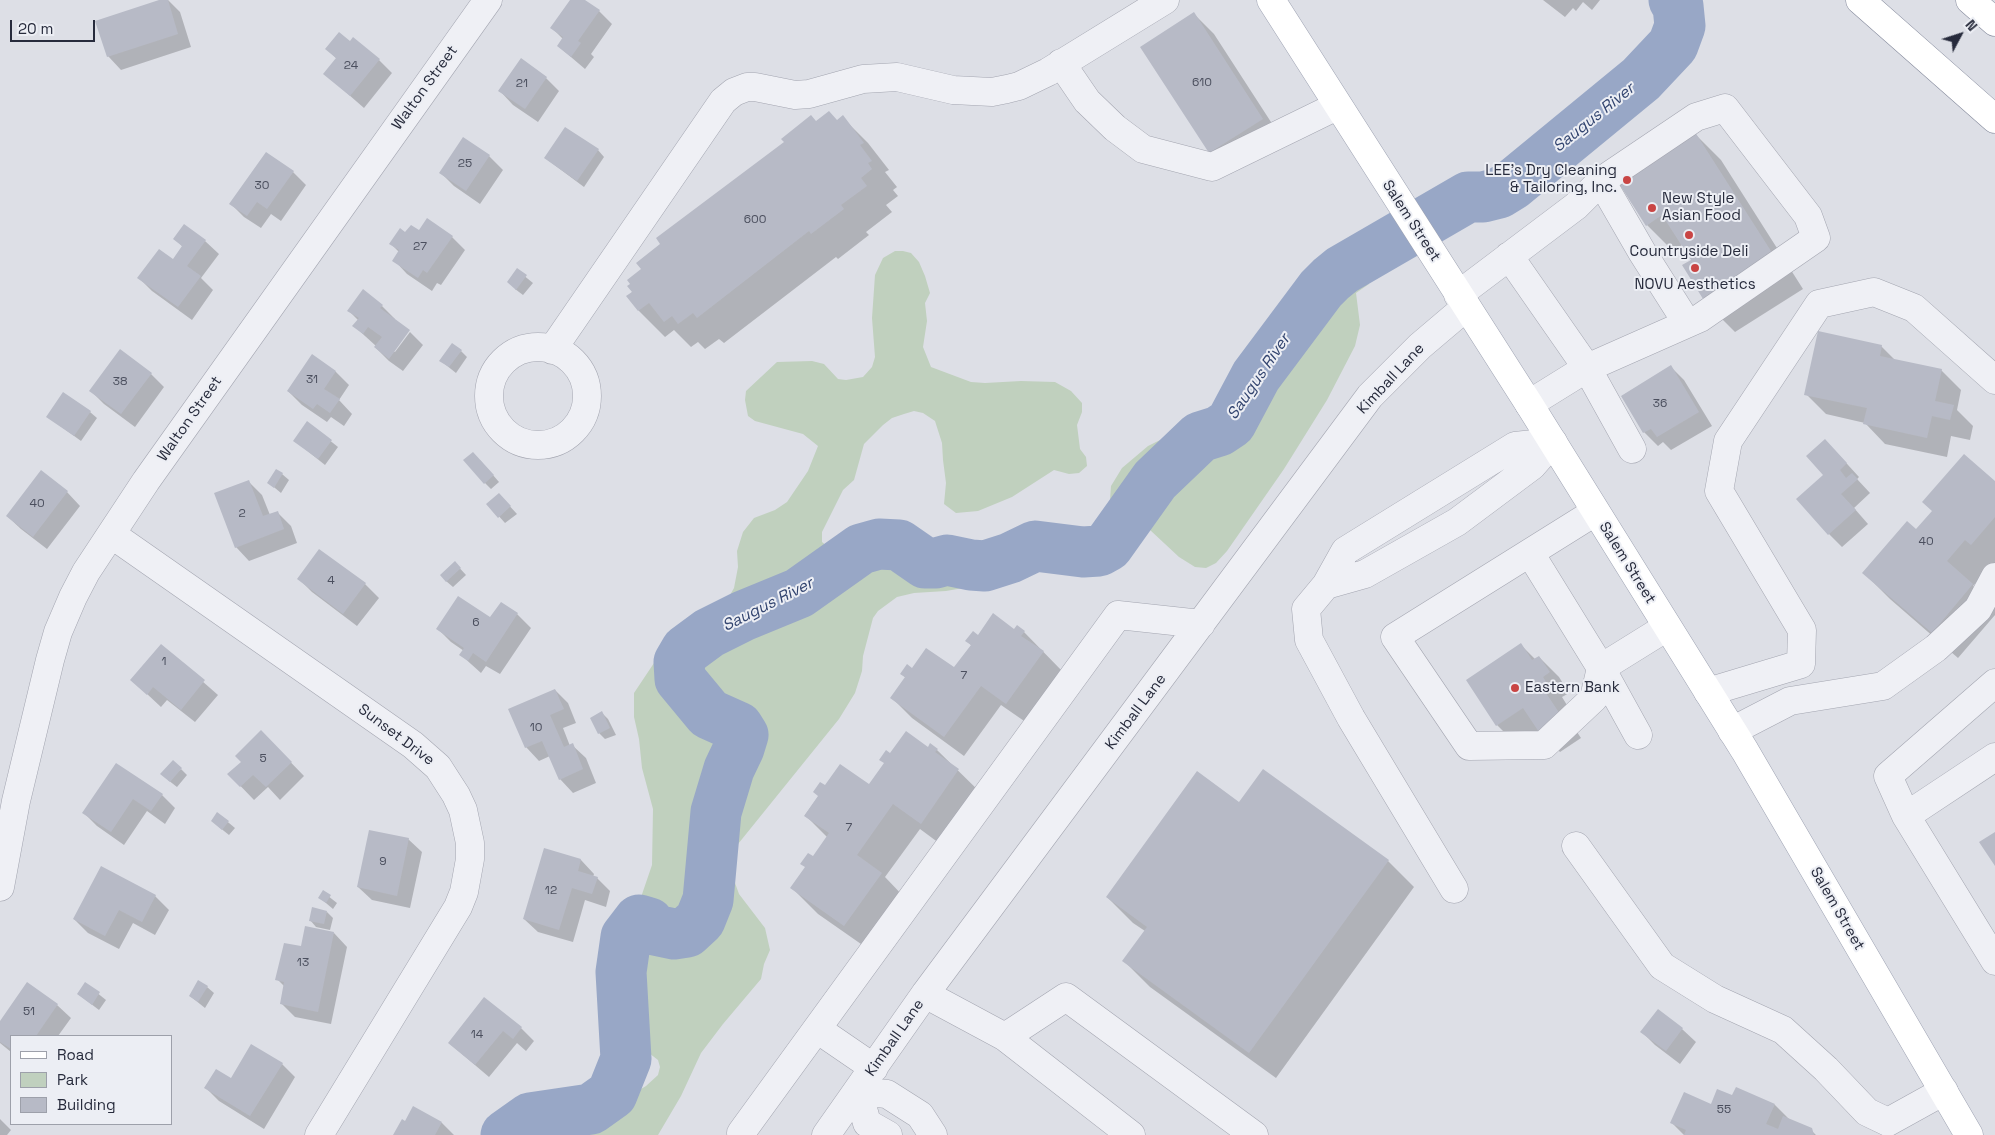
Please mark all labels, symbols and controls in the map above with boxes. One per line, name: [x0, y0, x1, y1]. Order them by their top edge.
scale bar: [12, 10, 98, 42]
north arrow: [1935, 10, 1985, 60]
text: N: [1962, 16, 1981, 35]
text: 20 m: [18, 19, 53, 38]
street label: Walton Street: [388, 42, 462, 134]
house number: 24: [344, 59, 358, 73]
house number: 610: [1192, 76, 1212, 90]
house number: 21: [516, 77, 528, 91]
water label: Saugus River: [1549, 79, 1639, 157]
house number: 25: [458, 157, 472, 171]
place label: LEE's Dry Cleaning & Tailoring, Inc.: [1485, 162, 1617, 197]
marker: LEE's Dry Cleaning & Tailoring, Inc.: [1621, 174, 1633, 186]
street label: Salem Street: [1378, 177, 1444, 265]
house number: 30: [255, 179, 269, 193]
place label: New Style Asian Food: [1662, 190, 1741, 225]
marker: New Style Asian Food: [1646, 202, 1658, 214]
house number: 600: [744, 213, 766, 227]
marker: Countryside Deli: [1683, 229, 1695, 241]
house number: 27: [413, 240, 427, 254]
place label: Countryside Deli: [1630, 243, 1748, 261]
marker: NOVU Aesthetics: [1689, 262, 1701, 274]
place label: NOVU Aesthetics: [1634, 276, 1756, 294]
water label: Saugus River: [1223, 331, 1295, 423]
street label: Kimball Lane: [1354, 340, 1428, 418]
street label: Walton Street: [154, 373, 226, 465]
house number: 31: [306, 373, 318, 387]
house number: 38: [113, 375, 127, 389]
house number: 36: [1653, 397, 1667, 411]
house number: 40: [29, 497, 45, 511]
house number: 2: [238, 507, 246, 521]
street label: Salem Street: [1595, 519, 1659, 607]
house number: 40: [1918, 535, 1934, 549]
house number: 4: [327, 574, 335, 588]
water label: Saugus River: [720, 574, 816, 636]
house number: 6: [472, 616, 480, 630]
house number: 1: [161, 655, 167, 669]
house number: 7: [961, 669, 967, 683]
street label: Kimball Lane: [1102, 671, 1170, 753]
place label: Eastern Bank: [1525, 679, 1620, 697]
marker: Eastern Bank: [1509, 682, 1521, 694]
street label: Sunset Drive: [354, 701, 438, 769]
house number: 10: [530, 721, 542, 735]
house number: 5: [259, 752, 267, 766]
house number: 7: [846, 821, 852, 835]
house number: 9: [379, 855, 387, 869]
street label: Salem Street: [1806, 864, 1868, 954]
house number: 12: [545, 884, 557, 898]
house number: 13: [297, 956, 309, 970]
street label: Kimball Lane: [862, 996, 928, 1080]
house number: 51: [23, 1005, 35, 1019]
house number: 14: [471, 1028, 483, 1042]
legend: [10, 1035, 172, 1125]
text: Road: [57, 1045, 94, 1064]
text: Park: [57, 1070, 88, 1089]
text: Building: [57, 1095, 116, 1114]
house number: 55: [1717, 1103, 1731, 1117]

